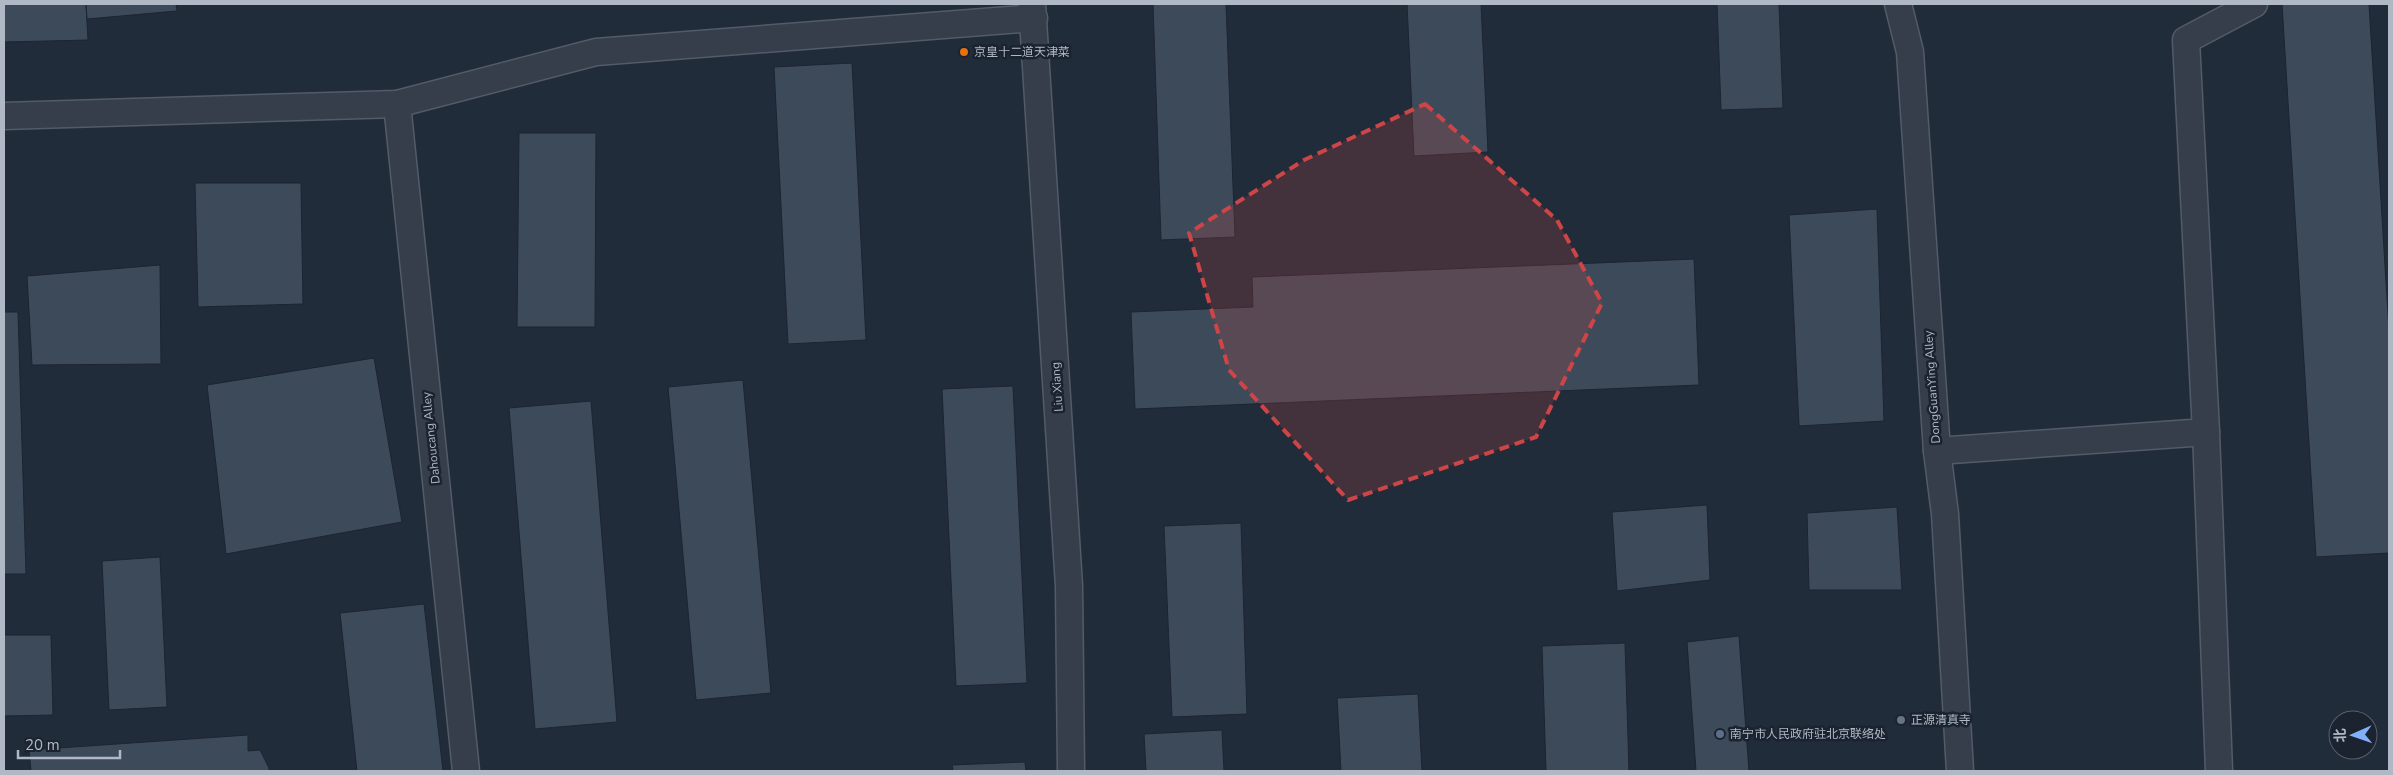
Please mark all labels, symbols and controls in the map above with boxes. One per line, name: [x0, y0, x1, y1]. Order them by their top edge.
place label: 京皇十二道天津菜: [974, 44, 1070, 60]
marker: 京皇十二道天津菜: [958, 46, 970, 58]
street label: DongGuanYing Alley: [1920, 329, 1944, 444]
street label: Liu Xiang: [1047, 362, 1067, 412]
street label: Dahoucang Alley: [418, 390, 444, 485]
north arrow: [2328, 710, 2378, 760]
place label: 正源清真寺: [1911, 712, 1971, 728]
marker: 正源清真寺: [1895, 714, 1907, 726]
place label: 南宁市人民政府驻北京联络处: [1730, 726, 1886, 742]
scale bar: [18, 728, 120, 760]
marker: 南宁市人民政府驻北京联络处: [1714, 728, 1726, 740]
text: 北: [2331, 728, 2350, 743]
text: 20 m: [25, 735, 60, 755]

